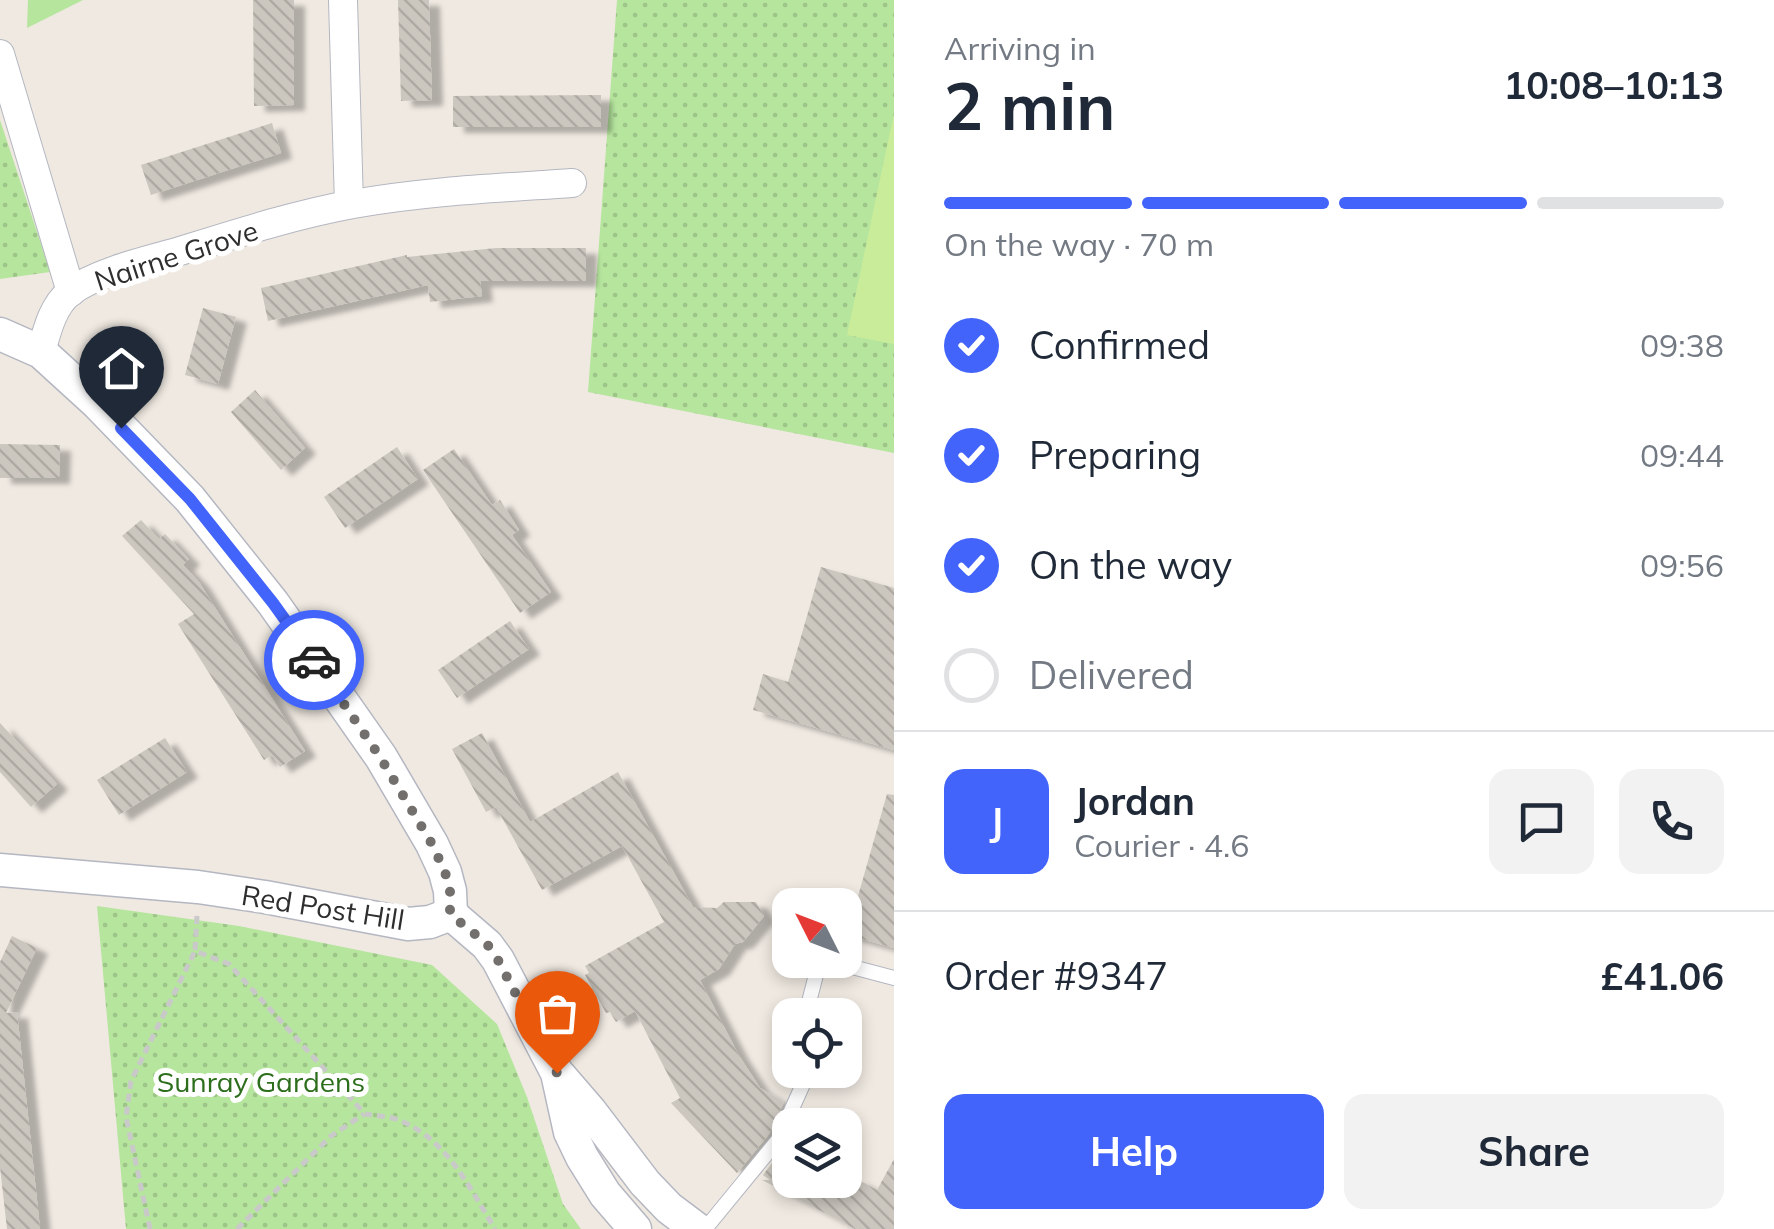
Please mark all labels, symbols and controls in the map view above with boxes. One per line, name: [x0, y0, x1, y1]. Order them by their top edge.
text: Arriving in: [944, 28, 1096, 68]
text: 10:08–10:13: [1504, 61, 1724, 109]
text: 2 min: [944, 65, 1115, 146]
street label: Nairne Grove: [90, 212, 262, 298]
text: On the way · 70 m: [944, 224, 1214, 264]
icon: check: [944, 318, 999, 373]
text: Confirmed: [1029, 321, 1210, 369]
text: 09:38: [1640, 325, 1724, 365]
pin: [79, 326, 164, 429]
icon: home: [94, 341, 149, 396]
icon: check: [944, 428, 999, 483]
text: Preparing: [1029, 431, 1201, 479]
text: 09:44: [1640, 435, 1724, 475]
icon: check: [944, 538, 999, 593]
text: On the way: [1029, 541, 1232, 589]
text: 09:56: [1640, 545, 1724, 585]
courier: [264, 610, 364, 710]
icon: car: [287, 633, 342, 688]
text: Delivered: [1029, 651, 1194, 699]
button: chat: [1489, 769, 1594, 874]
button: phone: [1619, 769, 1724, 874]
text: Jordan: [1074, 777, 1195, 825]
text: J: [990, 797, 1003, 845]
text: Courier · 4.6: [1074, 825, 1250, 865]
street label: Red Post Hill: [239, 877, 407, 937]
north arrow: [772, 888, 862, 978]
map controls: [772, 888, 862, 1198]
text: Order #9347: [944, 952, 1168, 1000]
text: £41.06: [1601, 952, 1724, 1000]
pin: [515, 971, 600, 1074]
icon: bag: [530, 986, 585, 1041]
button: locate: [772, 998, 862, 1088]
park label: Sunray Gardens: [157, 1064, 365, 1099]
button: Help: [944, 1094, 1324, 1209]
button: Share: [1344, 1094, 1724, 1209]
button: layers: [772, 1108, 862, 1198]

